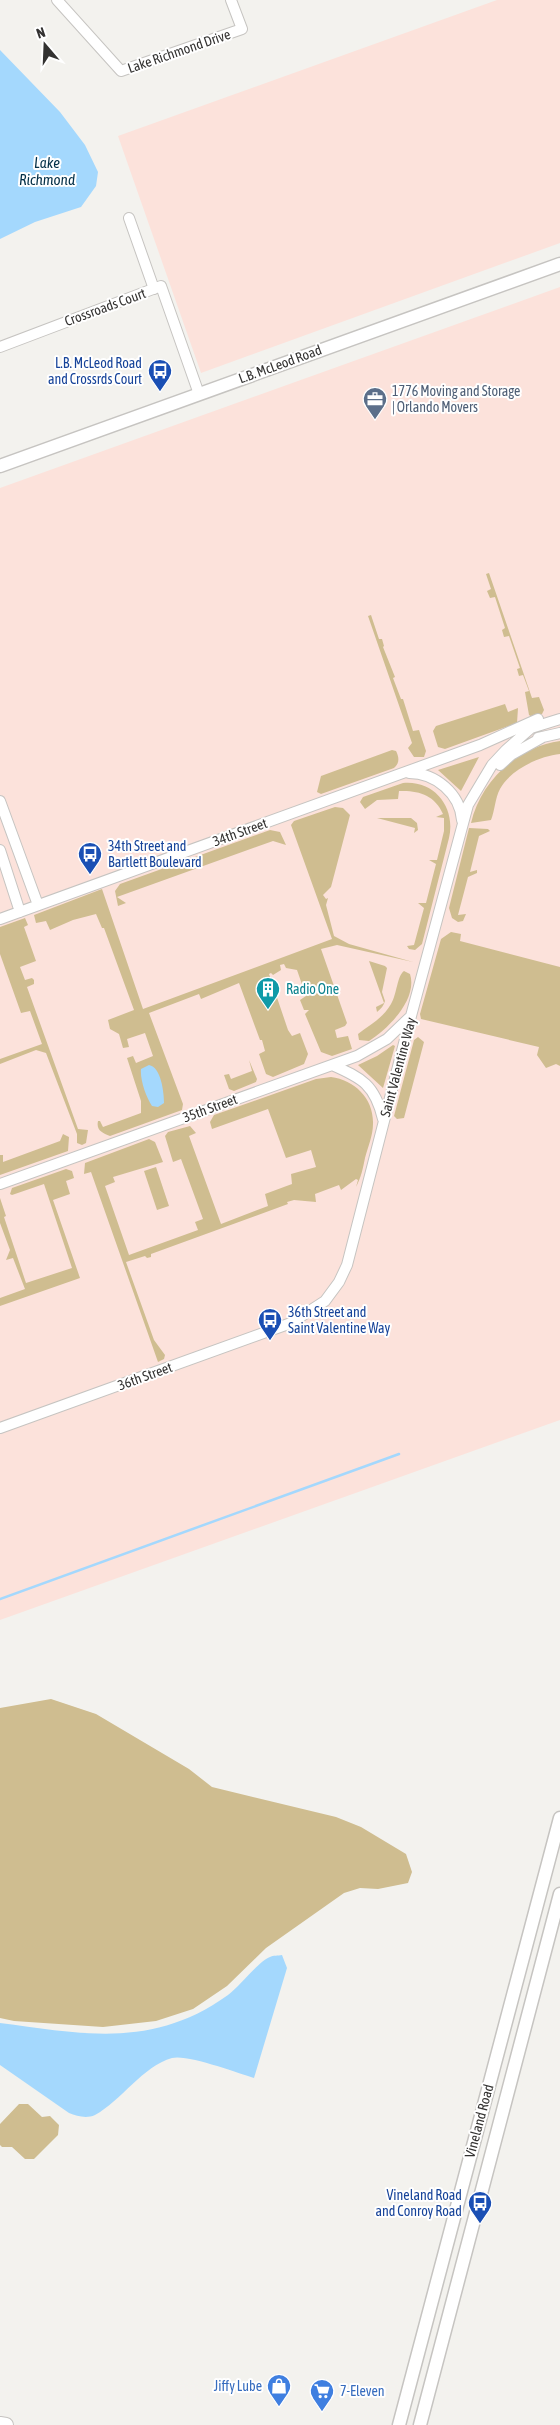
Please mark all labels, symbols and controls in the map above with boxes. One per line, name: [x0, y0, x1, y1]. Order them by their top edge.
north arrow: [20, 20, 70, 70]
text: N: [34, 24, 47, 42]
street label: Lake Richmond Drive: [126, 26, 232, 76]
water label: Lake Richmond: [19, 154, 75, 188]
street label: Crossroads Court: [62, 285, 148, 329]
street label: L.B. McLeod Road: [236, 342, 324, 386]
place label: L.B. McLeod Road and Crossrds Court: [48, 355, 142, 387]
bus stop icon: L.B. McLeod Road and Crossrds Court: [147, 358, 173, 392]
place label: 1776 Moving and Storage | Orlando Movers: [392, 383, 520, 415]
office icon: 1776 Moving and Storage | Orlando Movers: [362, 386, 388, 420]
street label: 34th Street: [211, 815, 269, 849]
place label: 34th Street and Bartlett Boulevard: [108, 838, 202, 870]
bus stop icon: 34th Street and Bartlett Boulevard: [77, 841, 103, 875]
building icon: Radio One: [255, 976, 281, 1010]
place label: Radio One: [286, 981, 339, 997]
street label: Saint Valentine Way: [377, 1015, 419, 1118]
street label: 35th Street: [181, 1091, 239, 1125]
place label: 36th Street and Saint Valentine Way: [288, 1304, 391, 1336]
bus stop icon: 36th Street and Saint Valentine Way: [257, 1307, 283, 1341]
street label: 36th Street: [116, 1359, 174, 1393]
street label: Vineland Road: [461, 2082, 497, 2160]
place label: Vineland Road and Conroy Road: [375, 2187, 462, 2219]
bus stop icon: Vineland Road and Conroy Road: [467, 2190, 493, 2224]
shop icon: Jiffy Lube: [266, 2373, 292, 2407]
place label: Jiffy Lube: [214, 2378, 262, 2394]
supermarket icon: 7-Eleven: [309, 2378, 335, 2412]
place label: 7-Eleven: [340, 2383, 385, 2399]

